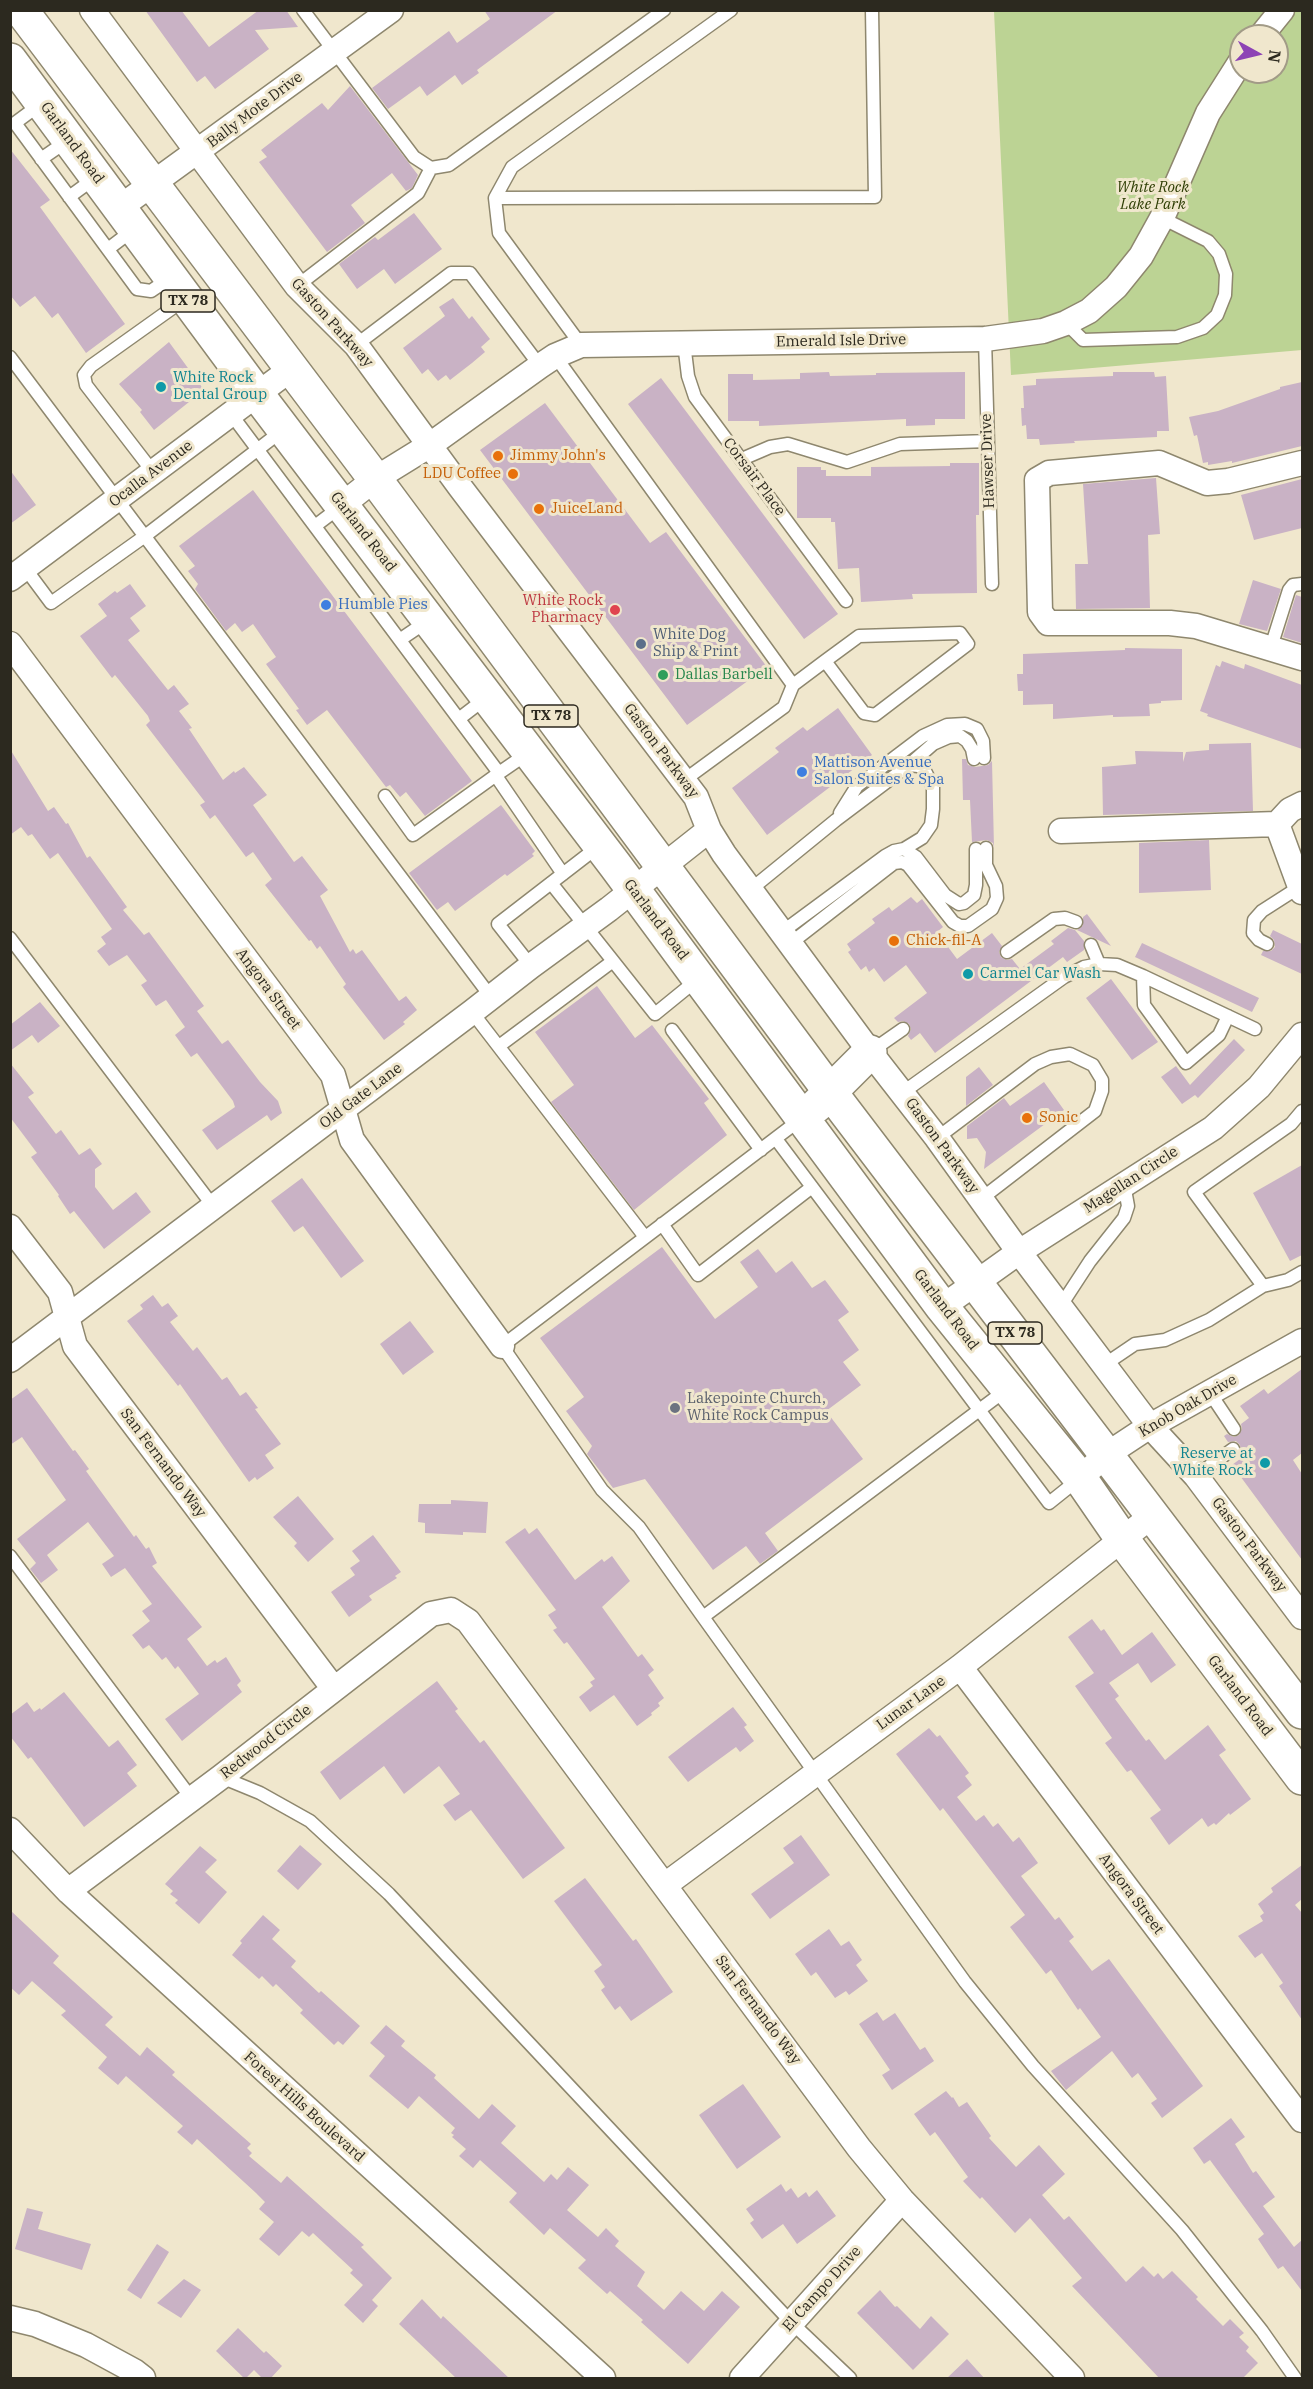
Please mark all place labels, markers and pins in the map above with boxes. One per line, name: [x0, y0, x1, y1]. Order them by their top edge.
place label: White Rock Dental Group: [173, 369, 267, 404]
marker: White Rock Dental Group: [154, 380, 168, 394]
place label: Jimmy John's: [510, 447, 606, 465]
marker: Jimmy John's: [491, 449, 505, 463]
place label: LDU Coffee: [423, 465, 501, 483]
marker: LDU Coffee: [506, 467, 520, 481]
place label: JuiceLand: [551, 500, 623, 518]
marker: JuiceLand: [532, 502, 546, 516]
place label: White Rock Pharmacy: [523, 592, 603, 627]
place label: Humble Pies: [338, 596, 428, 614]
marker: Humble Pies: [319, 598, 333, 612]
marker: White Rock Pharmacy: [608, 603, 622, 617]
place label: White Dog Ship & Print: [653, 626, 738, 661]
marker: White Dog Ship & Print: [634, 637, 648, 651]
place label: Dallas Barbell: [675, 666, 773, 684]
marker: Dallas Barbell: [656, 668, 670, 682]
place label: Mattison Avenue Salon Suites & Spa: [814, 754, 944, 789]
marker: Mattison Avenue Salon Suites & Spa: [795, 765, 809, 779]
place label: Chick-fil-A: [906, 932, 981, 950]
marker: Chick-fil-A: [887, 934, 901, 948]
place label: Carmel Car Wash: [980, 965, 1101, 983]
marker: Carmel Car Wash: [961, 967, 975, 981]
place label: Sonic: [1039, 1109, 1078, 1127]
marker: Sonic: [1020, 1111, 1034, 1125]
place label: Lakepointe Church, White Rock Campus: [687, 1390, 829, 1425]
marker: Lakepointe Church, White Rock Campus: [668, 1401, 682, 1415]
place label: Reserve at White Rock: [1173, 1445, 1253, 1480]
marker: Reserve at White Rock: [1258, 1456, 1272, 1470]

